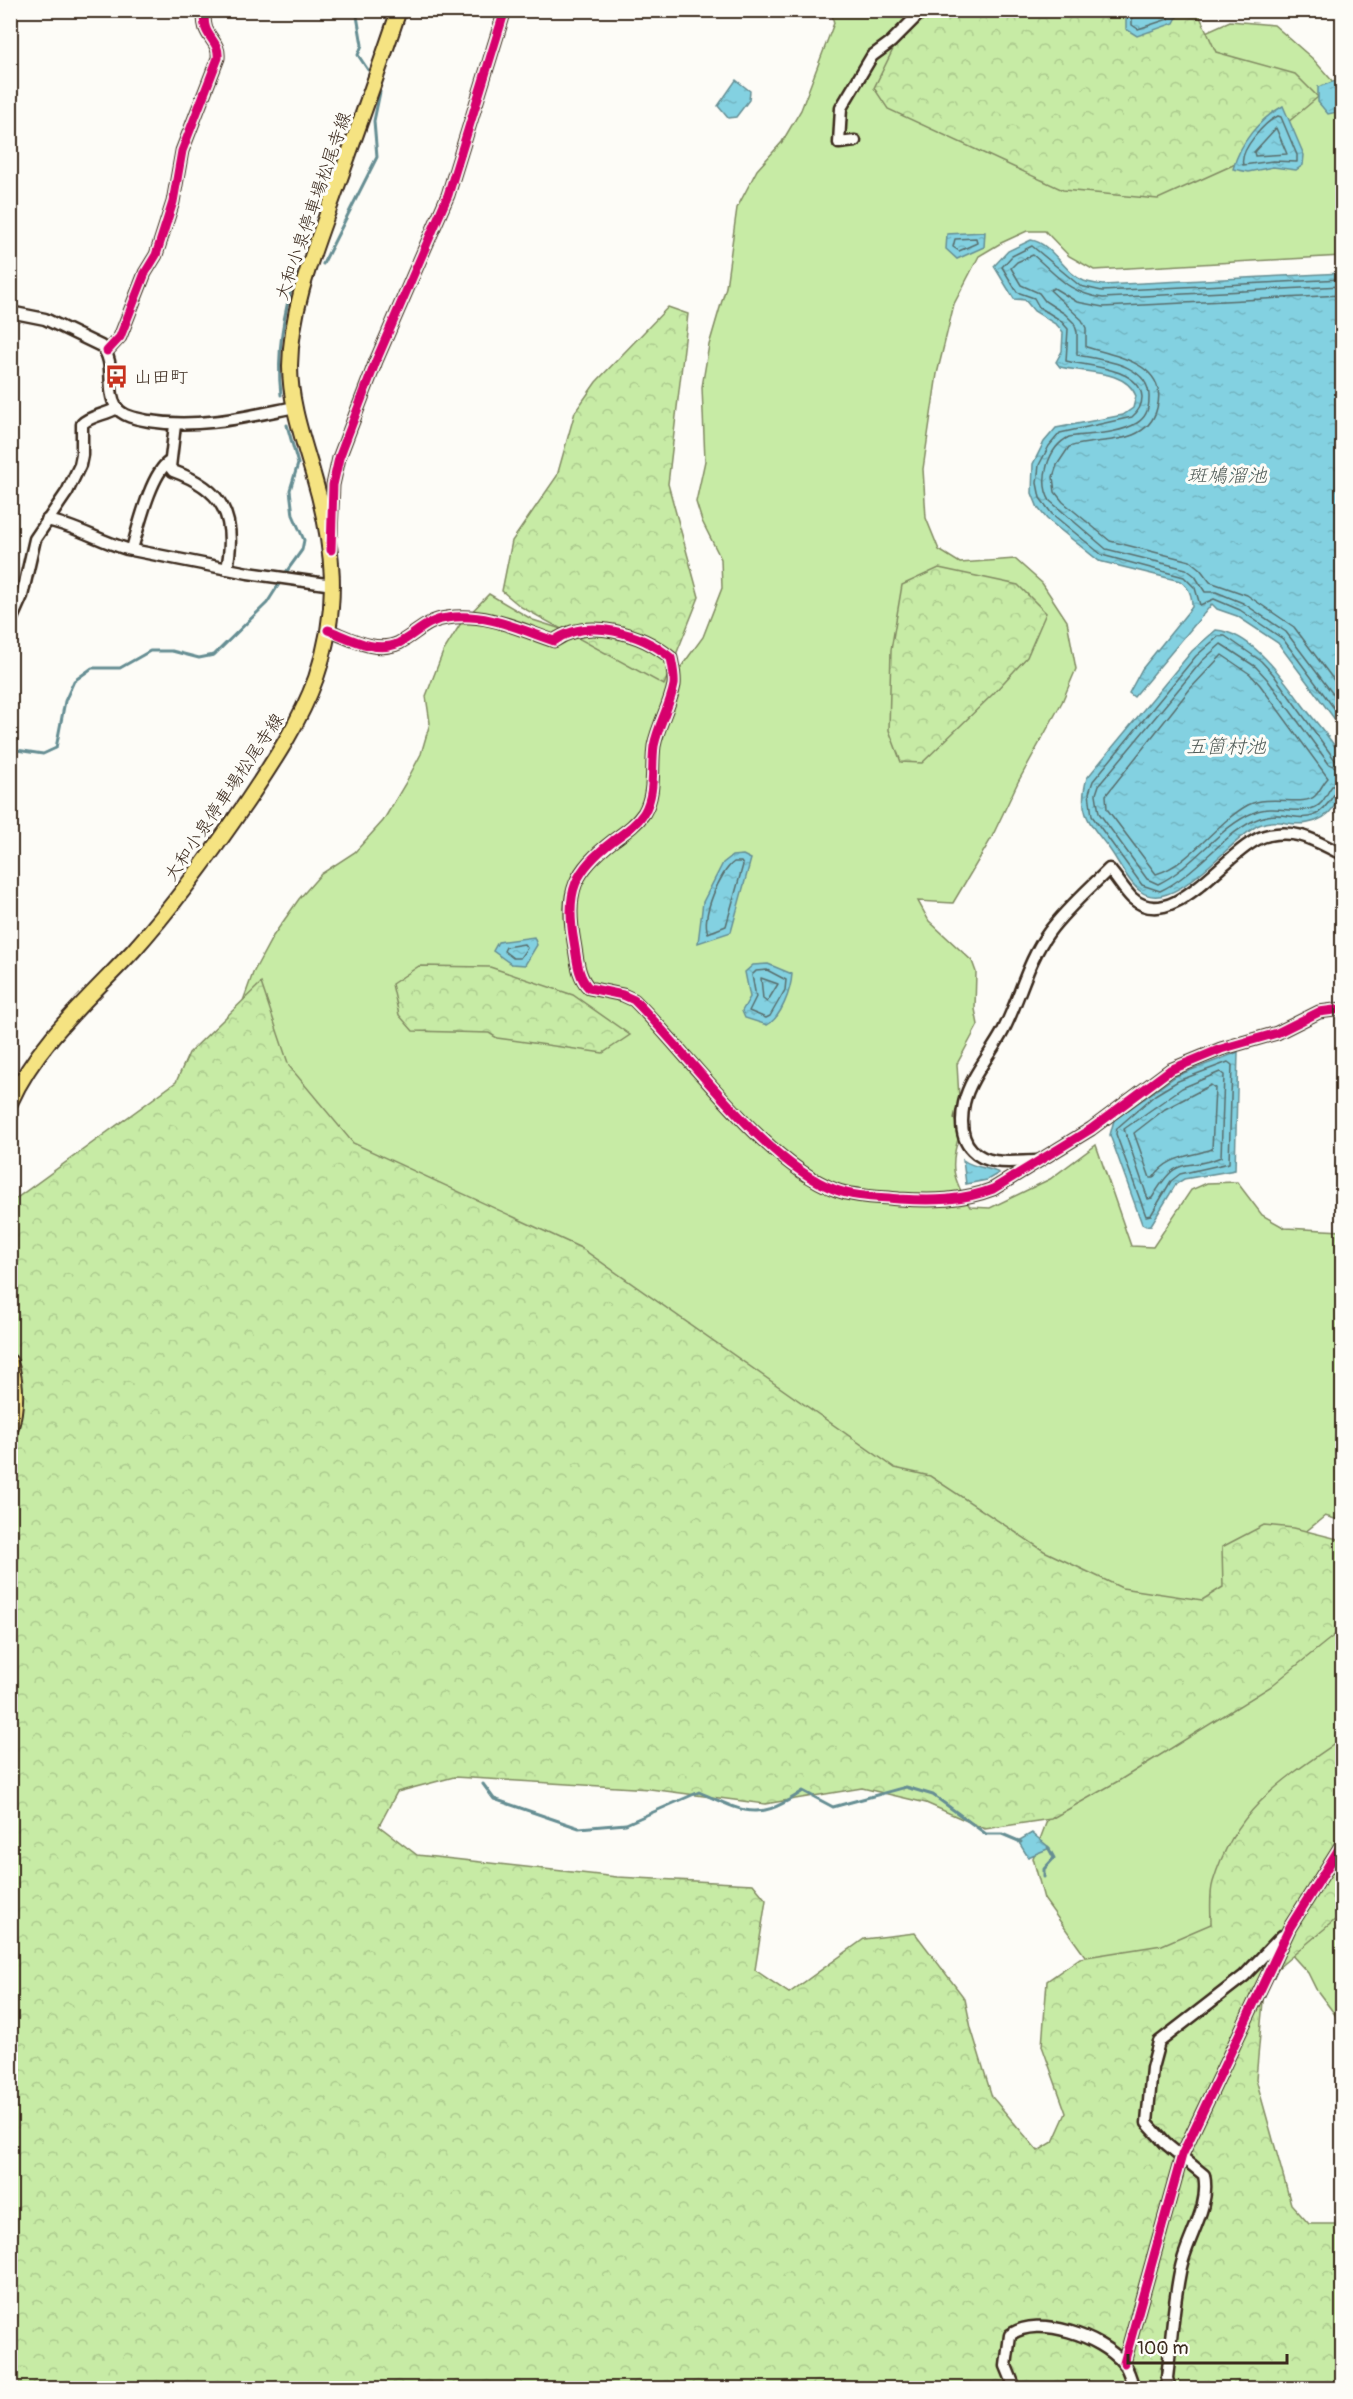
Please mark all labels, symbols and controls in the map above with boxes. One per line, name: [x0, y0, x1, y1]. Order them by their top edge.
street label: 大和小泉停車場松尾寺線: [270, 109, 357, 304]
bus stop icon: 山田町: [103, 364, 129, 390]
place label: 山田町: [134, 366, 188, 389]
water label: 斑鳩溜池: [1187, 463, 1268, 488]
street label: 大和小泉停車場松尾寺線: [160, 709, 289, 886]
water label: 五箇村池: [1186, 734, 1267, 759]
scale bar: [1128, 2327, 1287, 2365]
text: 100 m: [1137, 2337, 1189, 2360]

